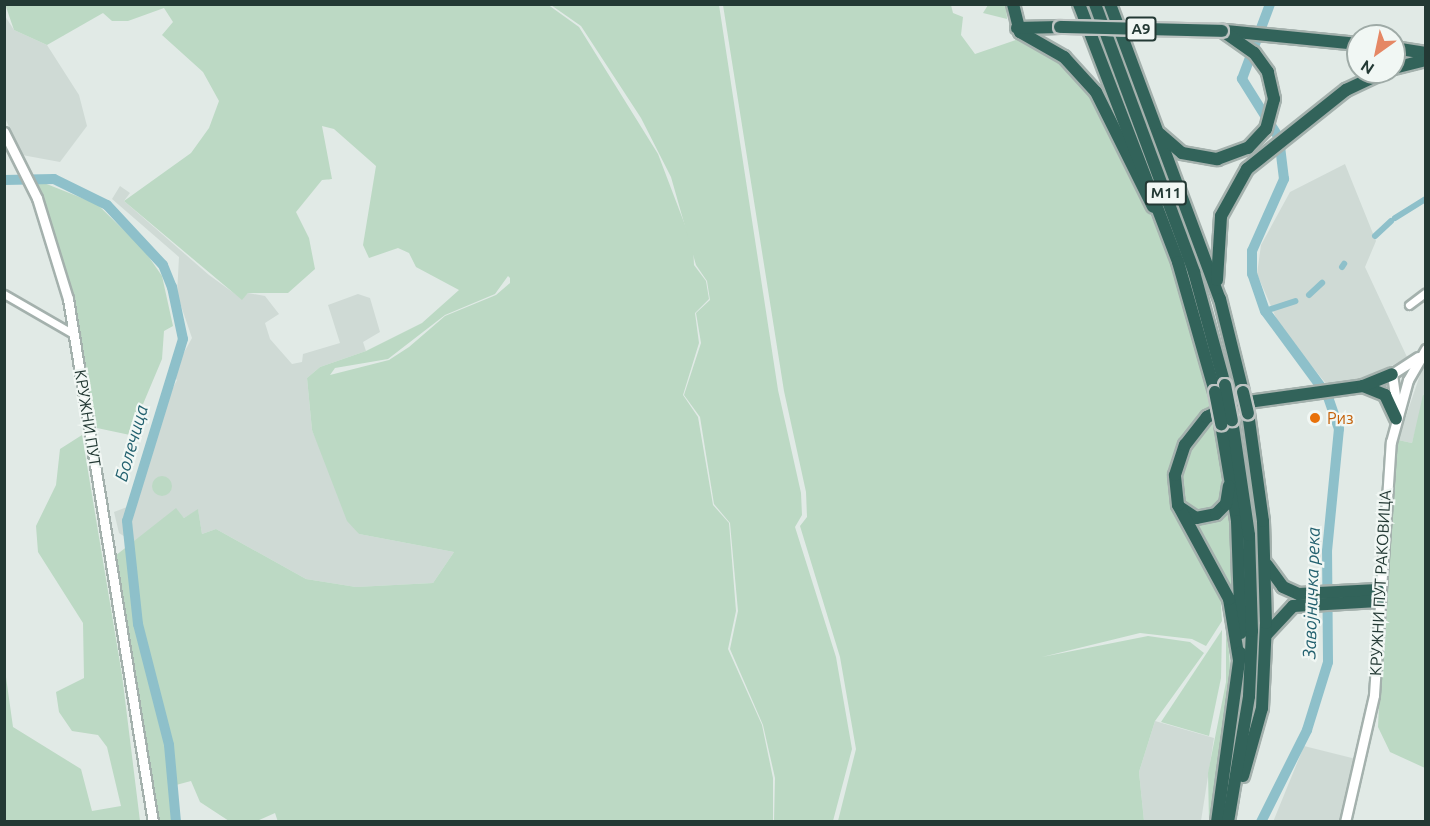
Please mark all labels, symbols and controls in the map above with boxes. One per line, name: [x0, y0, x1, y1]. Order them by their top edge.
road number: A9: [1124, 17, 1158, 41]
north arrow: [1346, 24, 1406, 84]
text: N: [1357, 57, 1377, 78]
road number: M11: [1144, 181, 1188, 205]
street label: КРУЖНИ ПУТ: [71, 368, 105, 468]
water label: Болечица: [110, 402, 152, 484]
place label: Риз: [1327, 408, 1354, 428]
marker: Риз: [1308, 411, 1322, 425]
street label: КРУЖНИ ПУТ РАКОВИЦА: [1366, 489, 1394, 677]
water label: Завојничка река: [1298, 527, 1324, 659]

